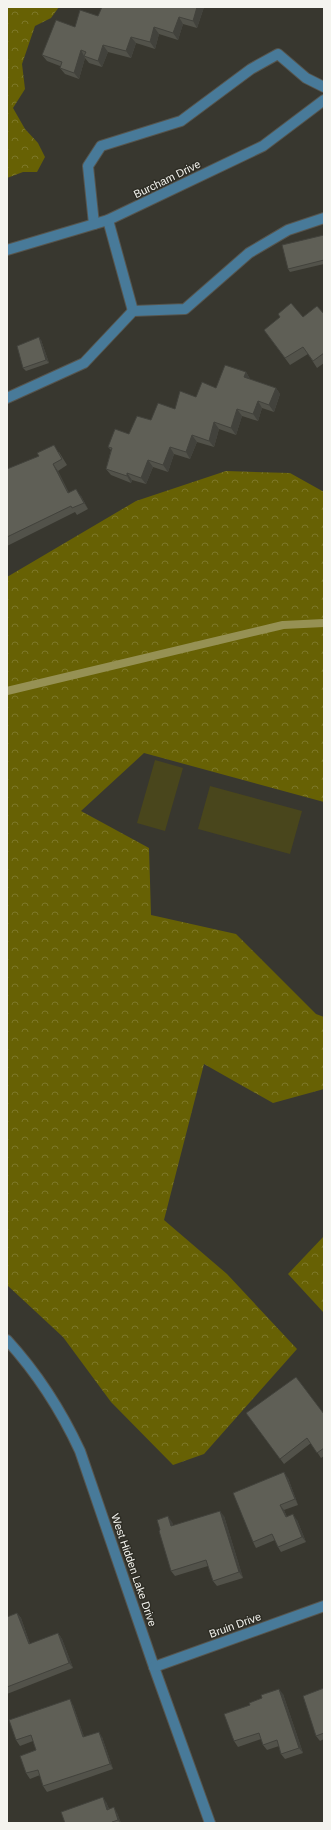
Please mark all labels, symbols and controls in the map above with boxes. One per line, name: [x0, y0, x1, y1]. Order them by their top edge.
street label: Burcham Drive: [132, 158, 202, 200]
street label: West Hidden Lake Drive: [109, 1512, 159, 1628]
street label: Bruin Drive: [207, 1610, 263, 1640]

